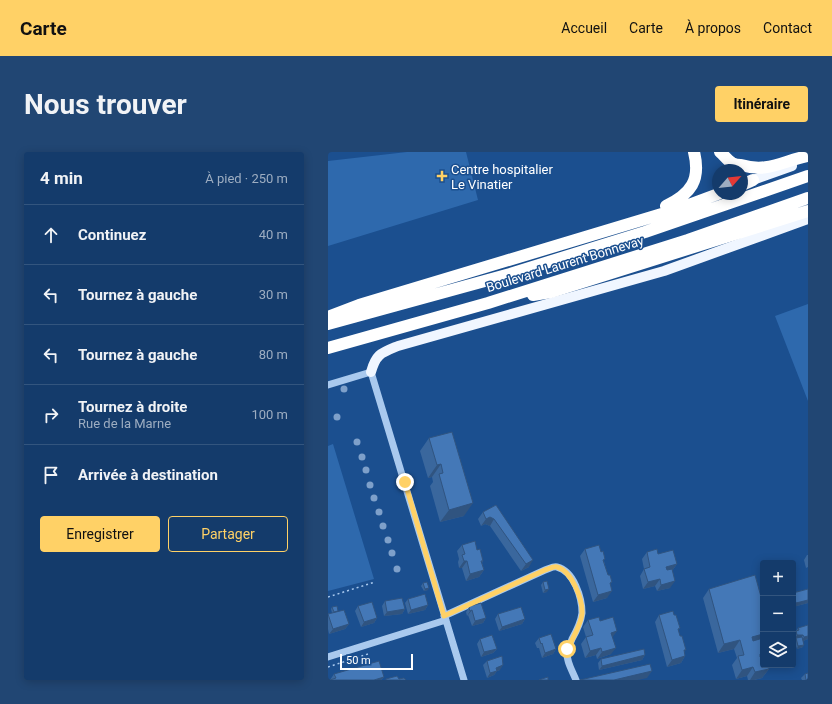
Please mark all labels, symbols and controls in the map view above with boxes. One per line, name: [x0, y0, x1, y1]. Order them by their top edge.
text: Carte: [20, 17, 67, 40]
text: Accueil: [561, 20, 607, 36]
text: Carte: [629, 20, 663, 36]
text: À propos: [685, 20, 741, 36]
text: Contact: [763, 20, 812, 36]
button: Itinéraire: [715, 86, 808, 122]
text: Nous trouver: [24, 88, 187, 121]
place label: Centre hospitalier Le Vinatier: [451, 162, 553, 192]
north arrow: [712, 164, 748, 200]
text: 4 min: [40, 168, 83, 188]
marker: Centre hospitalier Le Vinatier: [436, 170, 448, 182]
text: À pied · 250 m: [205, 171, 288, 186]
icon: ahead: [40, 224, 62, 246]
text: Continuez: [78, 226, 146, 244]
text: 40 m: [259, 227, 288, 242]
street label: Boulevard Laurent Bonnevay: [484, 233, 646, 295]
icon: left: [40, 284, 62, 306]
text: Tournez à gauche: [78, 286, 197, 304]
text: 30 m: [259, 287, 288, 302]
icon: left: [40, 344, 62, 366]
text: Tournez à gauche: [78, 346, 197, 364]
text: 80 m: [259, 347, 288, 362]
text: Tournez à droite: [78, 398, 187, 416]
icon: right: [40, 404, 62, 426]
text: 100 m: [251, 407, 288, 422]
text: Rue de la Marne: [78, 416, 171, 431]
icon: arrive: [40, 464, 62, 486]
text: Arrivée à destination: [78, 466, 218, 484]
route end: [396, 473, 414, 491]
button: Enregistrer: [40, 516, 160, 552]
button: Partager: [168, 516, 288, 552]
map controls: [760, 560, 796, 668]
button: +: [760, 560, 796, 596]
button: −: [760, 596, 796, 632]
button: layers: [760, 632, 796, 668]
route start: [558, 640, 576, 658]
scale bar: [340, 652, 413, 671]
text: 50 m: [346, 654, 371, 667]

